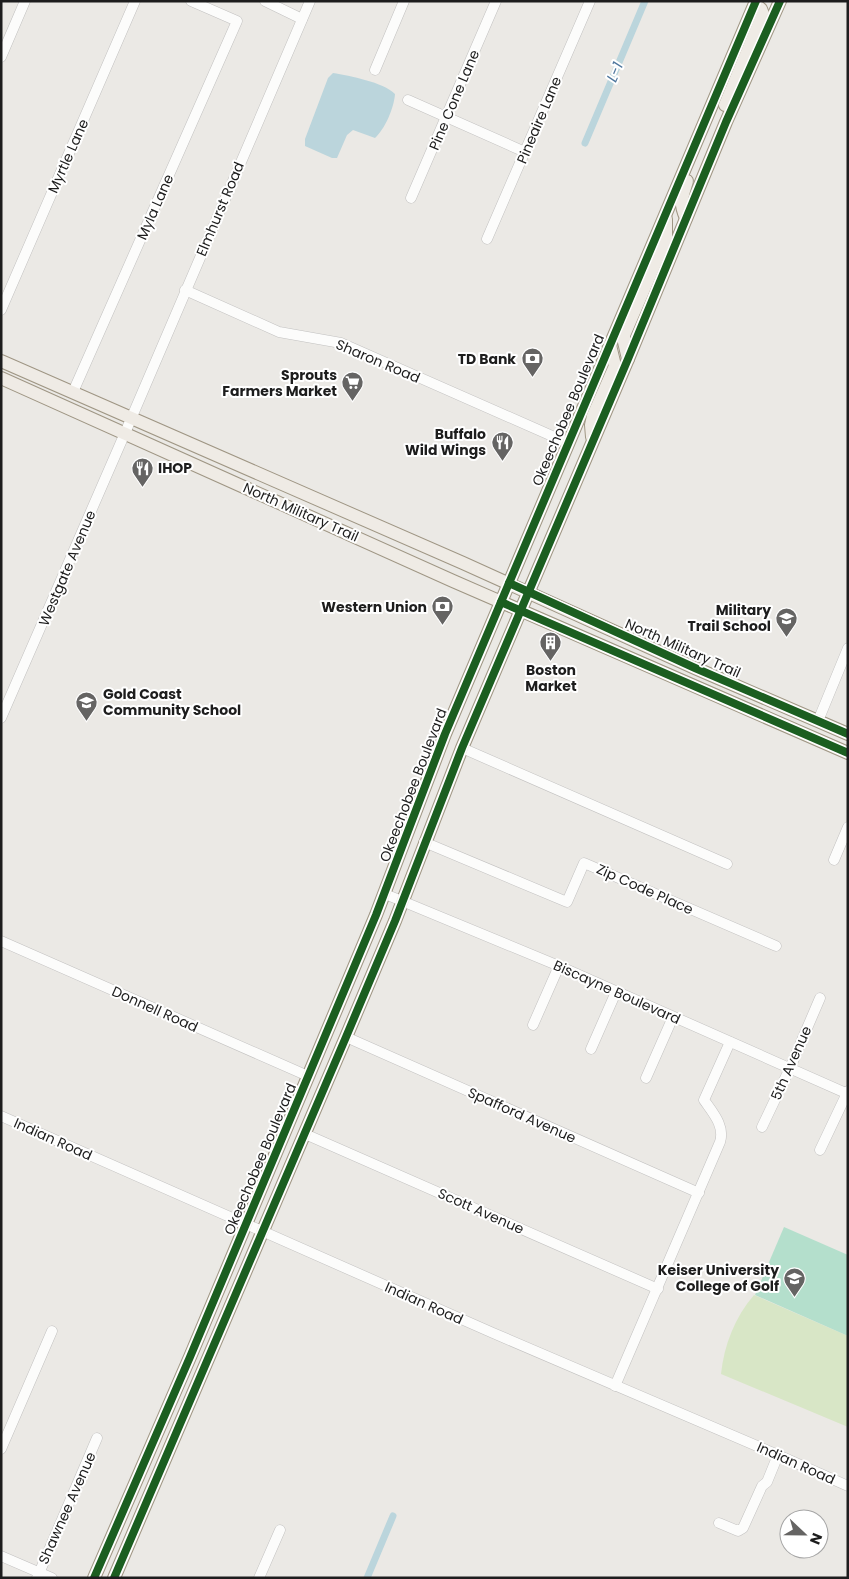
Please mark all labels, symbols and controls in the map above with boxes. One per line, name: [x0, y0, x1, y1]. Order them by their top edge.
street label: Pine Cone Lane: [424, 46, 484, 153]
water label: L-1: [601, 59, 628, 85]
street label: Pineaire Lane: [512, 73, 566, 167]
street label: Myrtle Lane: [43, 115, 93, 196]
street label: Elmhurst Road: [191, 159, 249, 259]
street label: Myla Lane: [132, 171, 178, 243]
street label: Okeechobee Boulevard: [527, 331, 609, 489]
street label: Sharon Road: [333, 334, 423, 388]
bank icon: TD Bank: [520, 347, 544, 378]
place label: TD Bank: [458, 349, 516, 369]
place label: Sprouts Farmers Market: [222, 365, 337, 401]
supermarket icon: Sprouts Farmers Market: [341, 371, 365, 402]
place label: Buffalo Wild Wings: [405, 424, 486, 460]
restaurant icon: Buffalo Wild Wings: [490, 430, 514, 461]
restaurant icon: IHOP: [130, 456, 154, 487]
place label: IHOP: [158, 458, 192, 478]
street label: North Military Trail: [240, 477, 362, 547]
street label: Westgate Avenue: [34, 507, 101, 629]
bank icon: Western Union: [431, 595, 455, 626]
place label: Western Union: [321, 597, 427, 617]
place label: Military Trail School: [688, 600, 771, 636]
school or university icon: Military Trail School: [775, 606, 799, 637]
street label: North Military Trail: [622, 613, 744, 683]
building icon: Boston Market: [539, 630, 563, 661]
place label: Boston Market: [525, 660, 577, 696]
place label: Gold Coast Community School: [103, 684, 241, 720]
school or university icon: Gold Coast Community School: [75, 690, 99, 721]
street label: Okeechobee Boulevard: [374, 705, 452, 865]
street label: Zip Code Place: [593, 859, 697, 919]
street label: Biscayne Boulevard: [550, 955, 684, 1029]
street label: Donnell Road: [109, 981, 201, 1037]
street label: 5th Avenue: [766, 1022, 816, 1103]
street label: Okeechobee Boulevard: [219, 1080, 301, 1238]
street label: Spafford Avenue: [465, 1082, 579, 1148]
street label: Indian Road: [11, 1113, 95, 1165]
street label: Scott Avenue: [435, 1183, 527, 1239]
place label: Keiser University College of Golf: [658, 1260, 779, 1296]
school or university icon: Keiser University College of Golf: [783, 1266, 807, 1297]
street label: Indian Road: [382, 1277, 466, 1329]
street label: Indian Road: [754, 1437, 838, 1489]
street label: Shawnee Avenue: [33, 1448, 101, 1567]
north arrow: [779, 1509, 829, 1559]
text: N: [805, 1530, 827, 1547]

